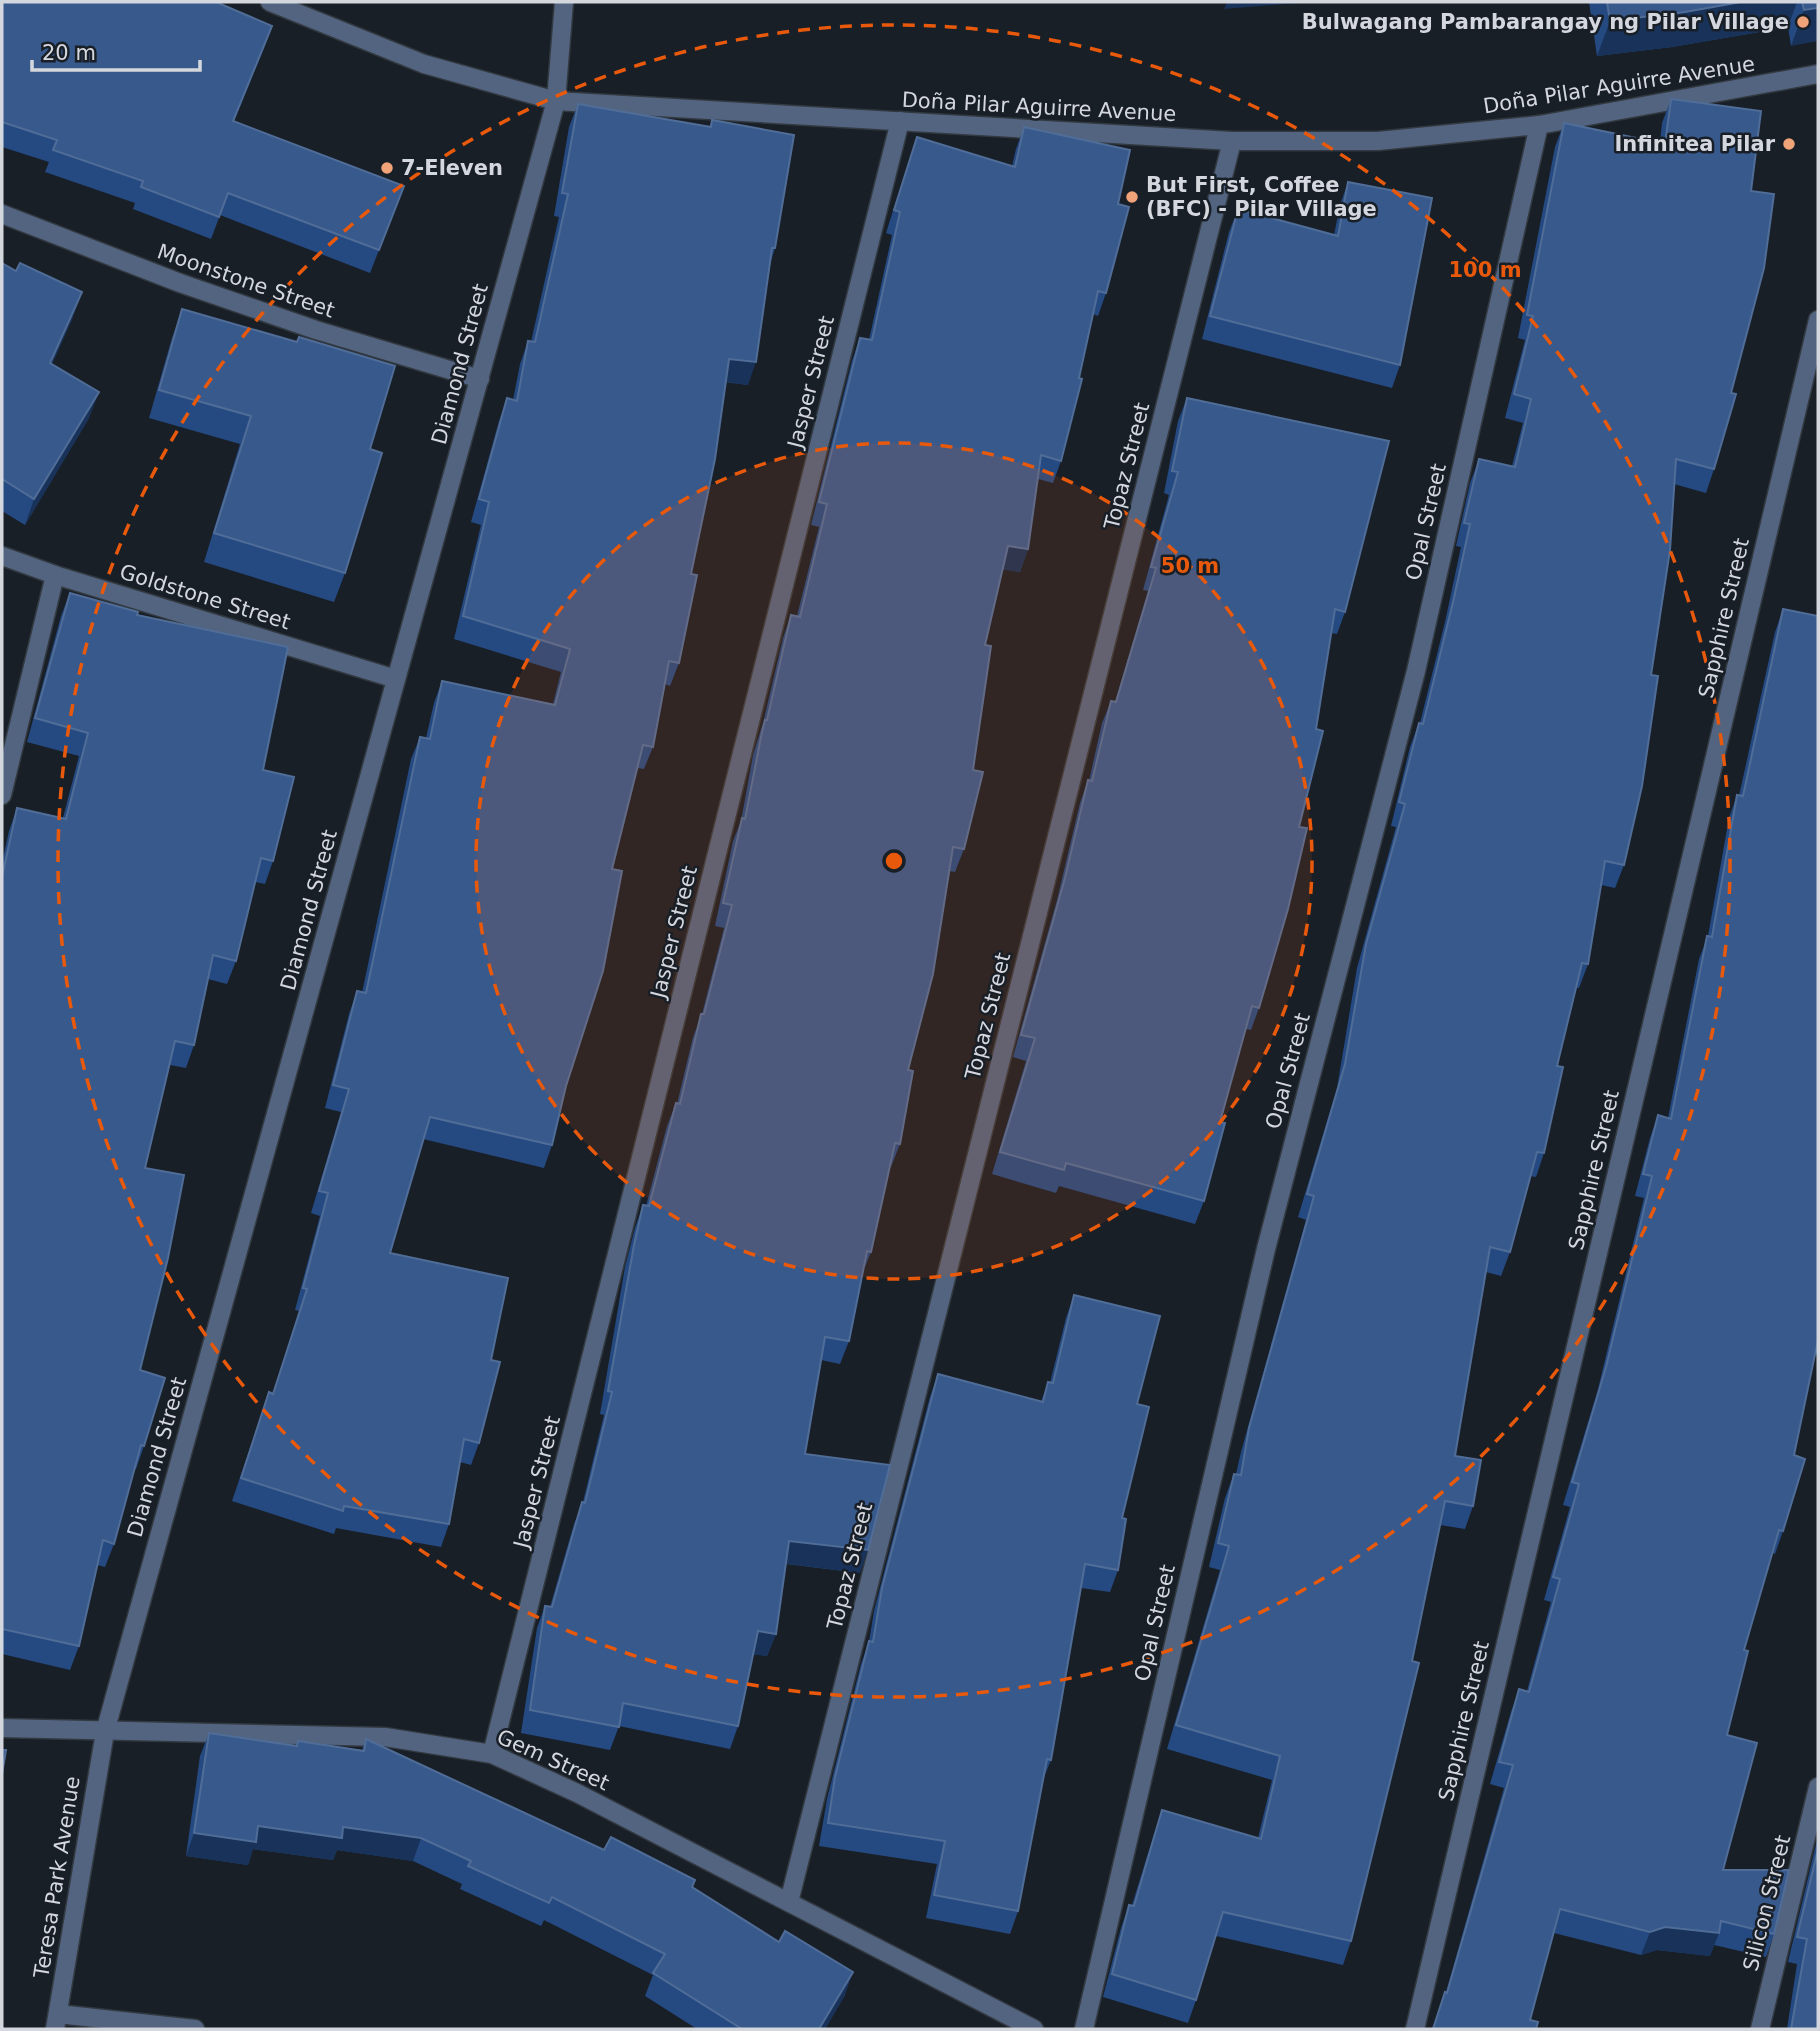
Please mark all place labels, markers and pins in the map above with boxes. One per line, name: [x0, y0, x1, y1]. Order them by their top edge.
place label: Bulwagang Pambarangay ng Pilar Village: [1302, 10, 1789, 34]
marker: Bulwagang Pambarangay ng Pilar Village: [1795, 14, 1811, 30]
place label: Infinitea Pilar: [1614, 132, 1776, 156]
marker: Infinitea Pilar: [1781, 136, 1797, 152]
place label: 7-Eleven: [401, 156, 503, 180]
marker: 7-Eleven: [379, 160, 395, 176]
place label: But First, Coffee (BFC) - Pilar Village: [1146, 173, 1377, 221]
marker: But First, Coffee (BFC) - Pilar Village: [1124, 189, 1140, 205]
centre of rings: [882, 849, 906, 873]

